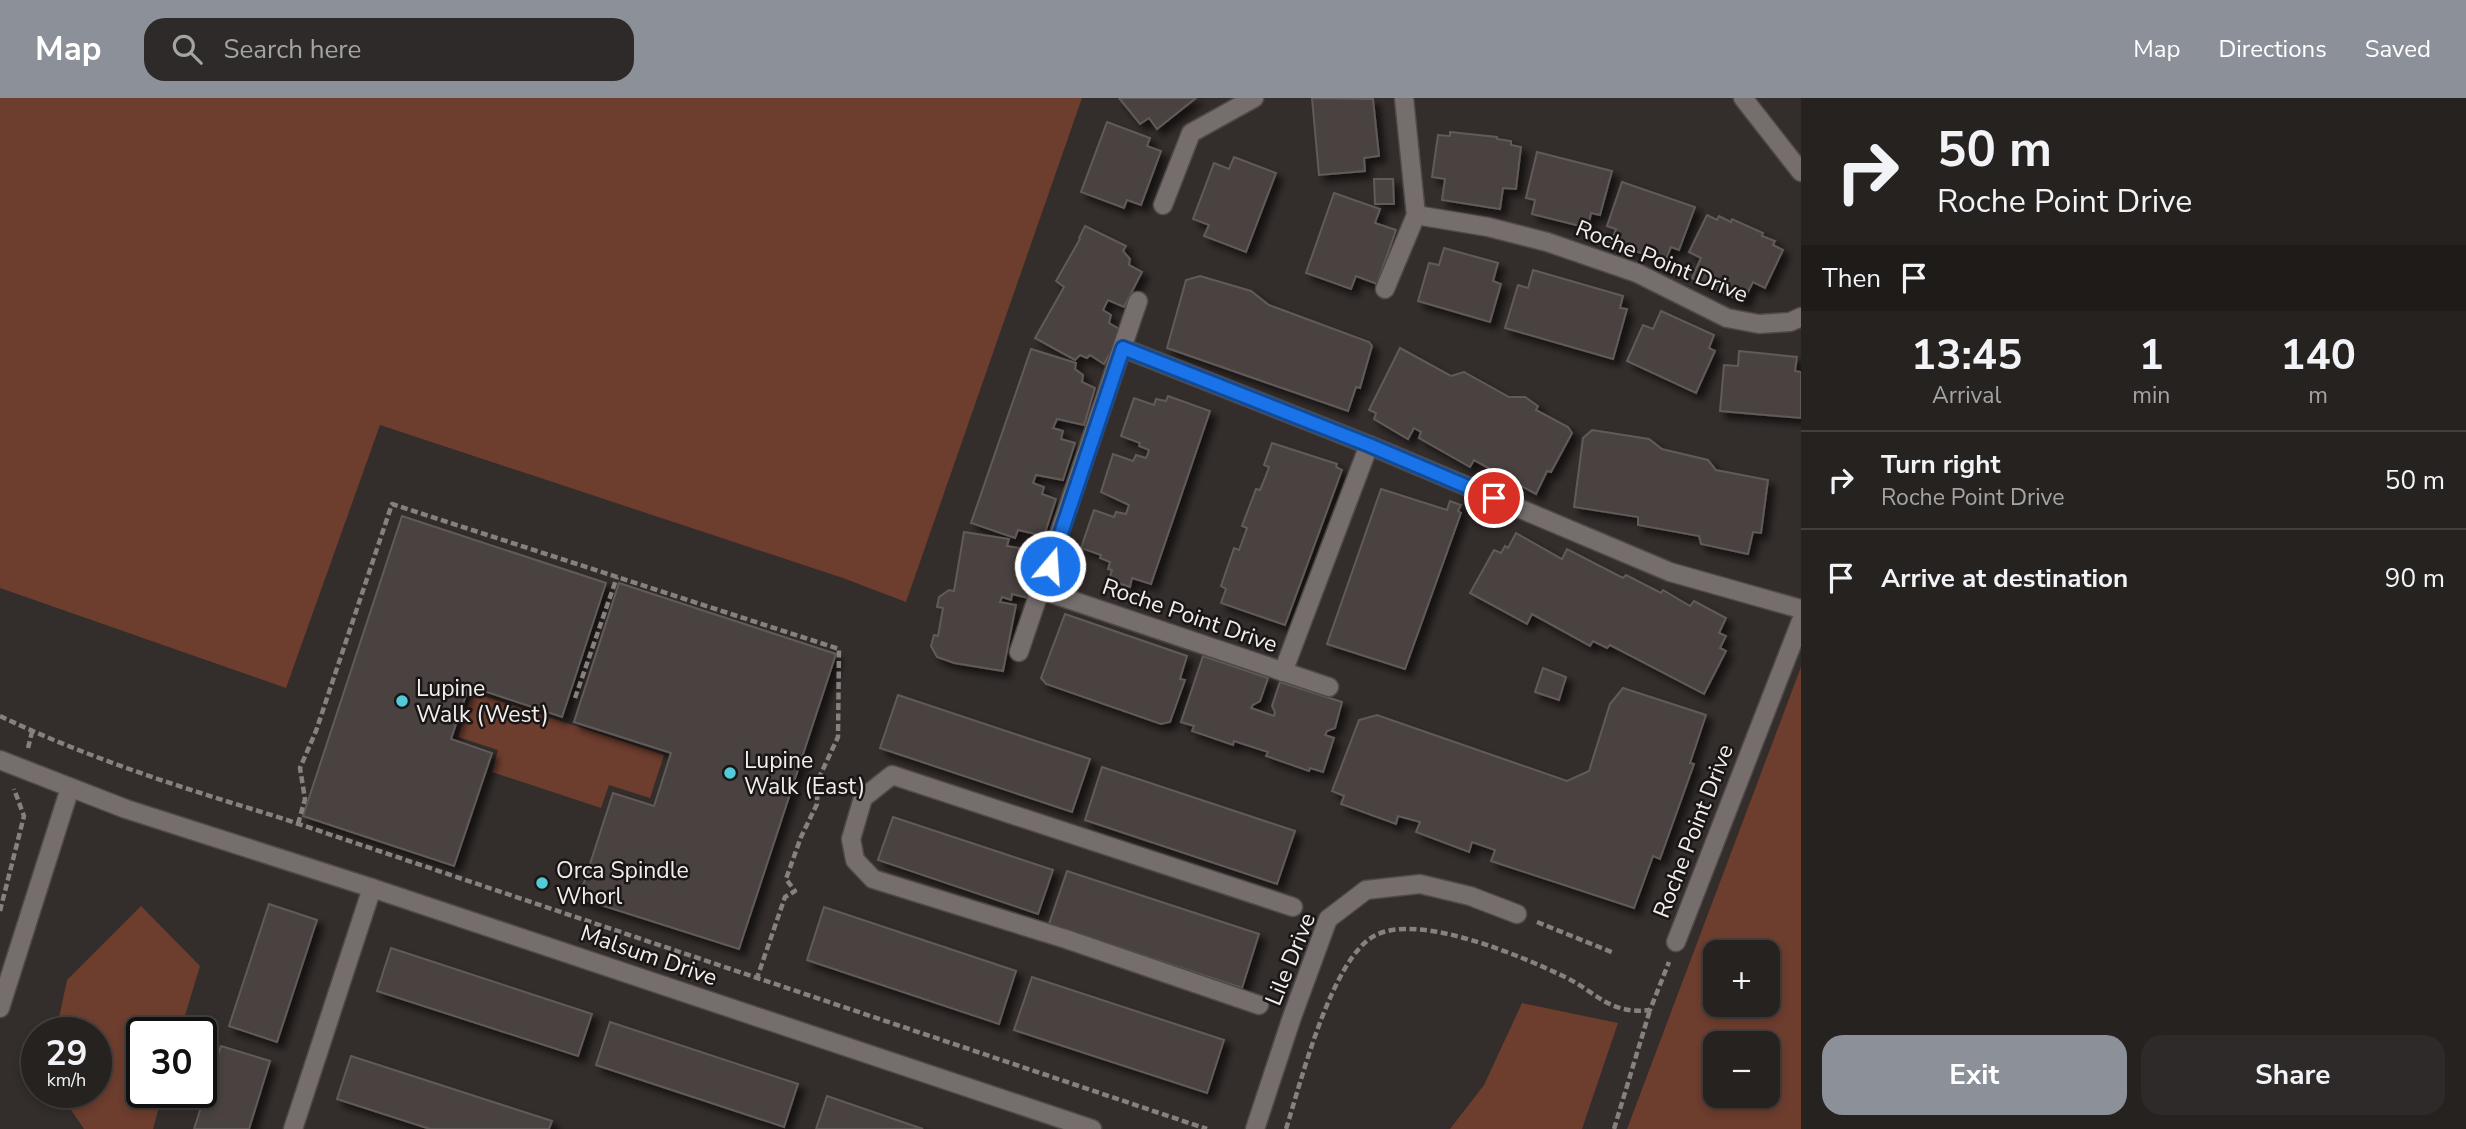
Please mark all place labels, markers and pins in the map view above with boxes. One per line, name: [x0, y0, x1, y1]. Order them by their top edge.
pin: [1464, 468, 1524, 528]
place label: Lupine Walk (West): [416, 673, 549, 730]
marker: Lupine Walk (West): [394, 693, 410, 709]
place label: Lupine Walk (East): [744, 745, 865, 802]
marker: Lupine Walk (East): [722, 765, 738, 781]
place label: Orca Spindle Whorl: [556, 855, 689, 912]
marker: Orca Spindle Whorl: [534, 875, 550, 891]

